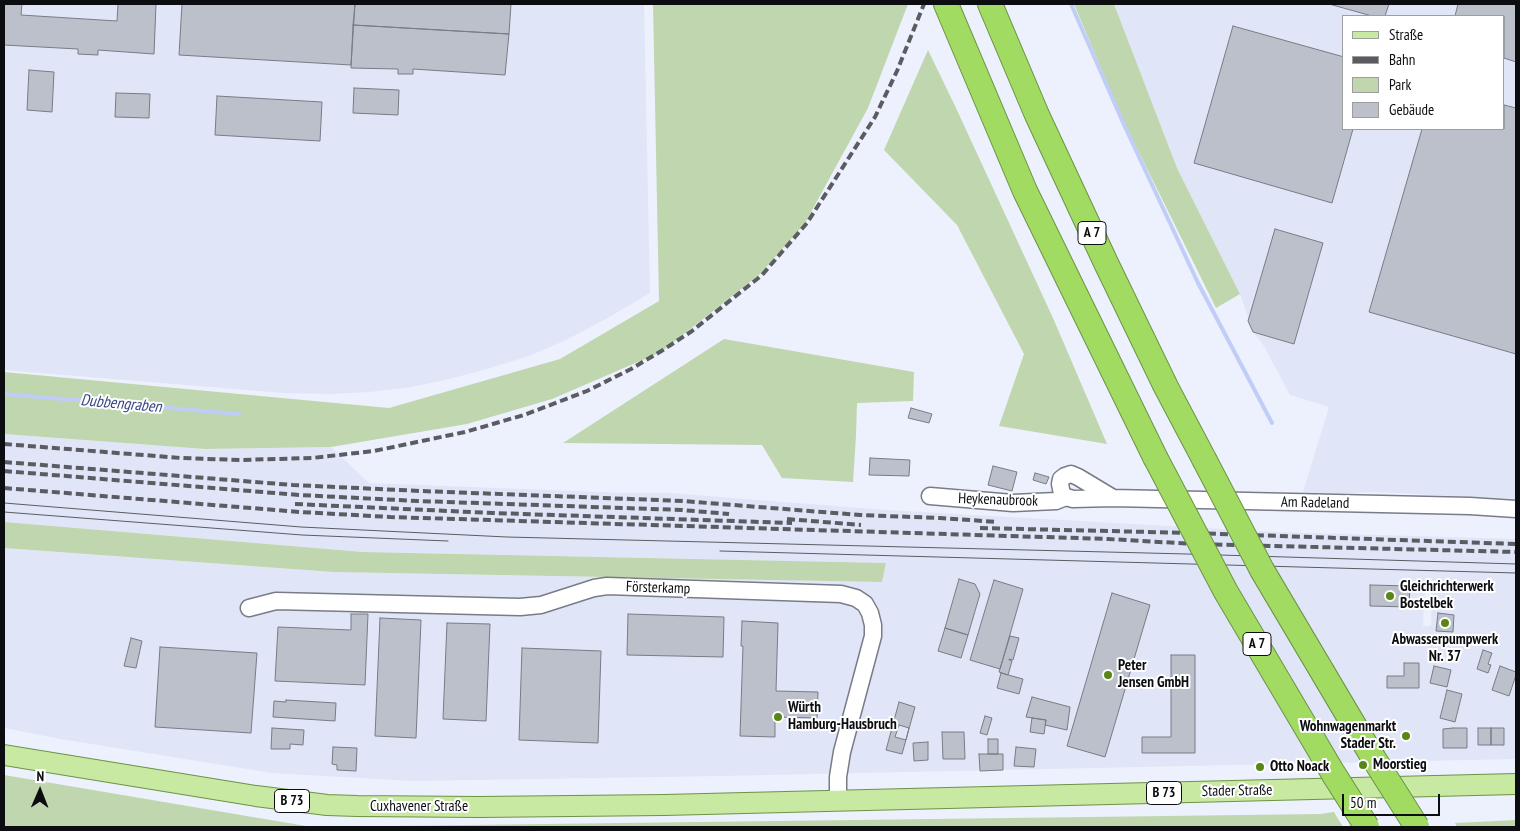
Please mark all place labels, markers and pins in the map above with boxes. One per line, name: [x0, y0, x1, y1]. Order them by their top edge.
place label: Gleichrichterwerk Bostelbek: [1400, 578, 1494, 613]
marker: Gleichrichterwerk Bostelbek: [1384, 590, 1396, 602]
marker: Abwasserpumpwerk Nr. 37: [1439, 617, 1451, 629]
place label: Abwasserpumpwerk Nr. 37: [1392, 631, 1498, 666]
place label: Peter Jensen GmbH: [1118, 657, 1189, 692]
marker: Peter Jensen GmbH: [1102, 669, 1114, 681]
place label: Würth Hamburg-Hausbruch: [788, 699, 897, 734]
marker: Würth Hamburg-Hausbruch: [772, 711, 784, 723]
place label: Wohnwagenmarkt Stader Str.: [1300, 718, 1396, 753]
marker: Wohnwagenmarkt Stader Str.: [1400, 730, 1412, 742]
place label: Moorstieg: [1373, 756, 1427, 774]
place label: Otto Noack: [1270, 758, 1329, 776]
marker: Moorstieg: [1357, 759, 1369, 771]
marker: Otto Noack: [1254, 761, 1266, 773]

